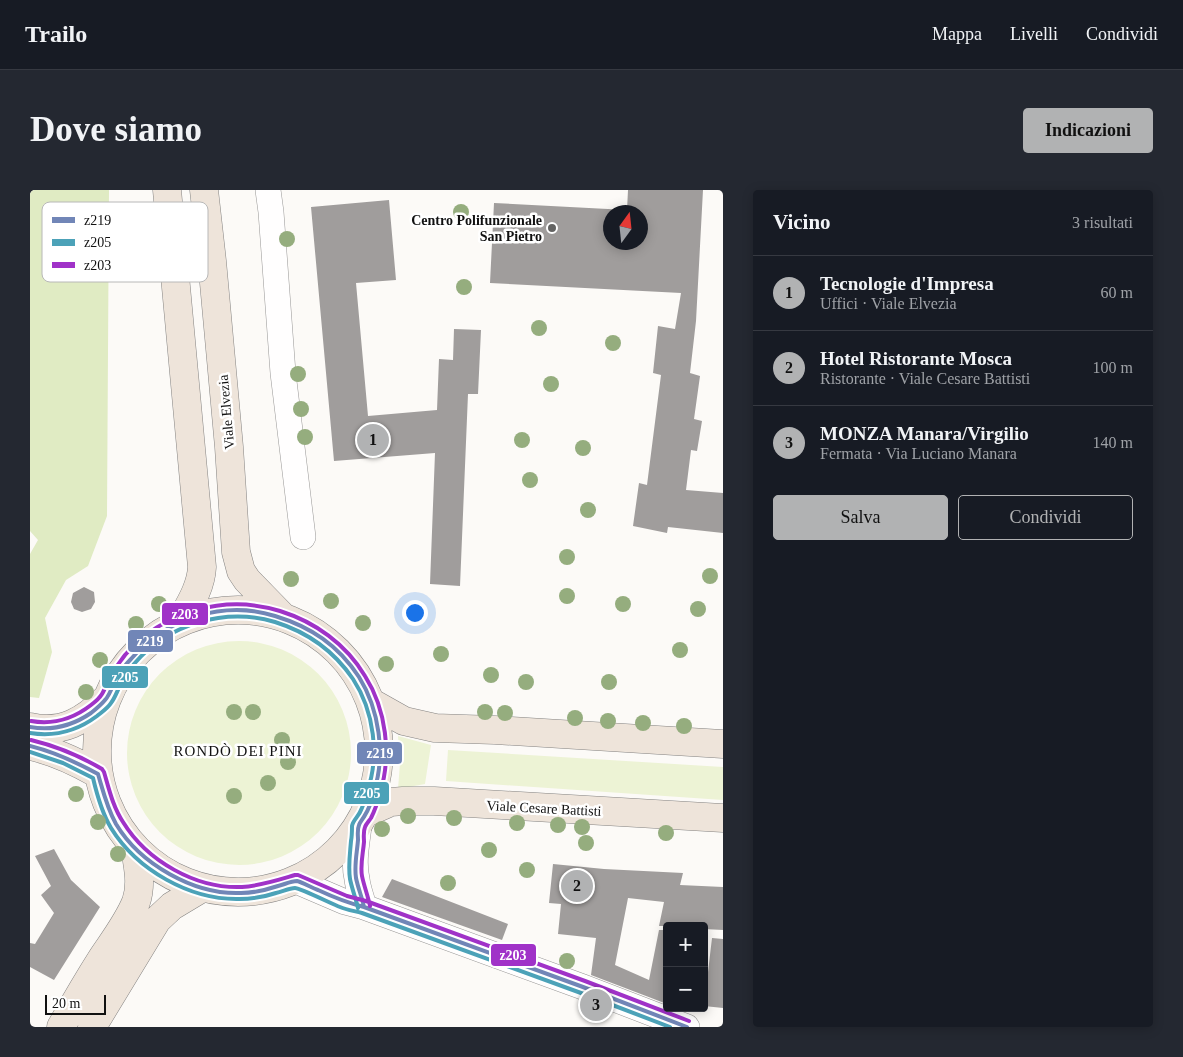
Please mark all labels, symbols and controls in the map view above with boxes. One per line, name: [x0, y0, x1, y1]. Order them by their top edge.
text: Trailo: [25, 21, 87, 47]
text: Mappa: [932, 24, 982, 44]
text: Livelli: [1010, 24, 1058, 44]
text: Condividi: [1086, 24, 1158, 44]
button: Indicazioni: [1023, 108, 1153, 153]
text: Dove siamo: [30, 110, 202, 149]
legend: [42, 202, 208, 282]
north arrow: [603, 205, 648, 250]
text: Vicino: [773, 210, 831, 234]
text: z219: [84, 213, 111, 228]
place label: Centro Polifunzionale San Pietro: [411, 213, 542, 244]
text: 3 risultati: [1072, 214, 1133, 231]
marker: Centro Polifunzionale San Pietro: [546, 222, 558, 234]
text: z205: [84, 235, 111, 250]
text: z203: [84, 258, 111, 273]
text: Tecnologie d'Impresa: [820, 273, 994, 294]
text: 1: [785, 284, 793, 301]
text: 60 m: [1101, 284, 1133, 301]
text: Uffici · Viale Elvezia: [820, 295, 957, 312]
text: Hotel Ristorante Mosca: [820, 348, 1012, 369]
text: 2: [785, 359, 793, 376]
text: 100 m: [1093, 359, 1133, 376]
text: Ristorante · Viale Cesare Battisti: [820, 370, 1030, 387]
street label: Viale Elvezia: [216, 373, 237, 450]
pin: 1: [357, 421, 389, 459]
text: MONZA Manara/Virgilio: [820, 423, 1029, 444]
text: 3: [785, 434, 793, 451]
text: 140 m: [1093, 434, 1133, 451]
text: Fermata · Via Luciano Manara: [820, 445, 1017, 462]
button: Salva: [773, 495, 948, 540]
button: Condividi: [958, 495, 1133, 540]
your location: [402, 600, 428, 626]
line badge: z203: [161, 602, 209, 626]
text: z203: [171, 607, 199, 622]
line badge: z219: [127, 629, 174, 653]
text: z219: [136, 634, 164, 649]
line badge: z205: [101, 665, 149, 689]
text: z205: [111, 670, 139, 685]
line badge: z219: [356, 741, 403, 765]
district label: RONDÒ DEI PINI: [174, 743, 303, 759]
text: z219: [366, 746, 394, 761]
line badge: z205: [343, 781, 390, 805]
text: z205: [353, 786, 381, 801]
street label: Viale Cesare Battisti: [486, 798, 602, 819]
pin: 2: [561, 867, 593, 905]
map controls: [663, 922, 708, 1012]
button: +: [663, 922, 708, 967]
line badge: z203: [490, 943, 537, 967]
text: z203: [499, 948, 527, 963]
button: −: [663, 967, 708, 1012]
pin: 3: [580, 986, 612, 1024]
scale bar: [45, 992, 106, 1015]
text: 20 m: [52, 996, 80, 1011]

